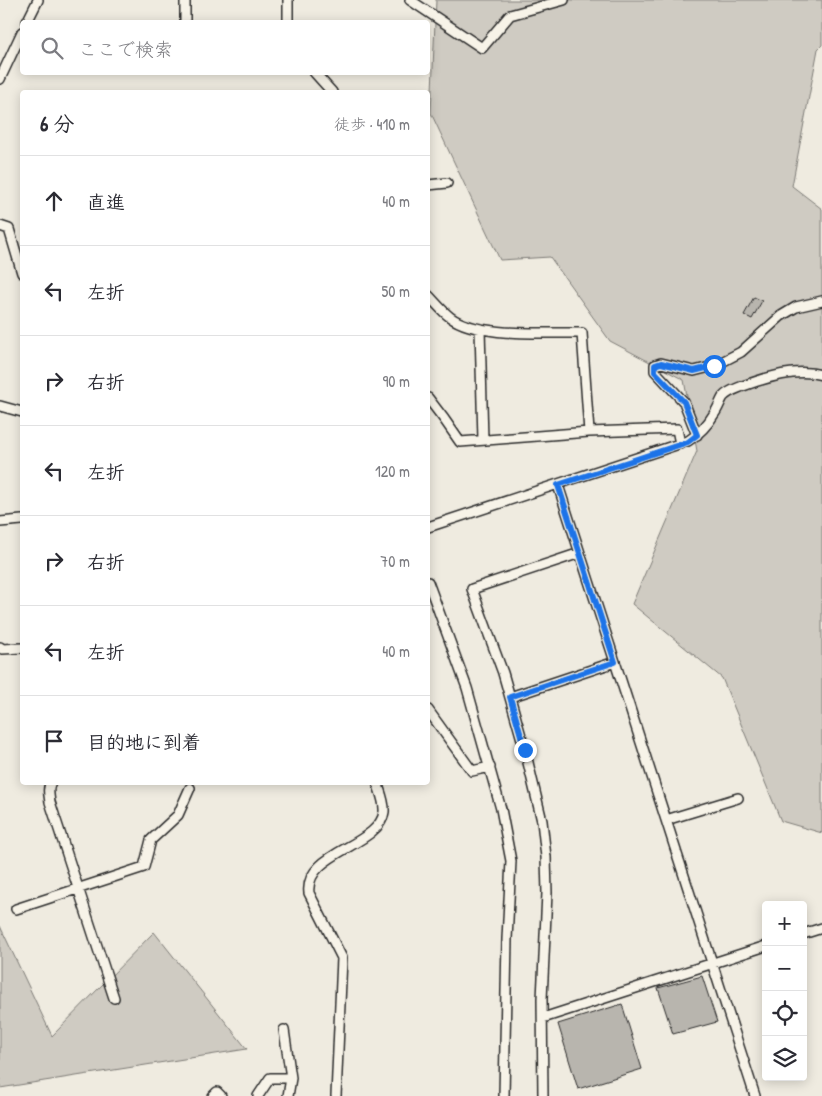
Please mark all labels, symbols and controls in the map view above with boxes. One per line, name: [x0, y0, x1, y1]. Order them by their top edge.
search box: [20, 20, 430, 75]
icon: search: [38, 34, 66, 62]
text: ここで検索: [78, 36, 173, 62]
text: 6 分: [40, 109, 74, 138]
text: 徒歩 · 410 m: [334, 113, 410, 135]
icon: ahead: [40, 187, 68, 215]
text: 直進: [87, 189, 125, 215]
text: 40 m: [382, 190, 410, 212]
icon: left: [40, 277, 68, 305]
text: 左折: [87, 279, 125, 305]
text: 50 m: [382, 280, 410, 302]
route start: [703, 355, 726, 378]
icon: right: [40, 367, 68, 395]
text: 右折: [87, 369, 125, 395]
text: 90 m: [382, 370, 410, 392]
icon: left: [40, 457, 68, 485]
text: 左折: [87, 459, 125, 485]
text: 120 m: [375, 460, 410, 482]
icon: right: [40, 547, 68, 575]
text: 右折: [87, 549, 125, 575]
text: 70 m: [380, 550, 410, 572]
icon: left: [40, 637, 68, 665]
text: 左折: [87, 639, 125, 665]
text: 40 m: [382, 640, 410, 662]
icon: arrive: [40, 727, 68, 755]
text: 目的地に到着: [87, 729, 201, 755]
route end: [514, 739, 537, 762]
map controls: [762, 901, 807, 1081]
button: +: [762, 901, 807, 946]
button: −: [762, 946, 807, 991]
button: locate: [762, 991, 807, 1036]
button: layers: [762, 1036, 807, 1081]

